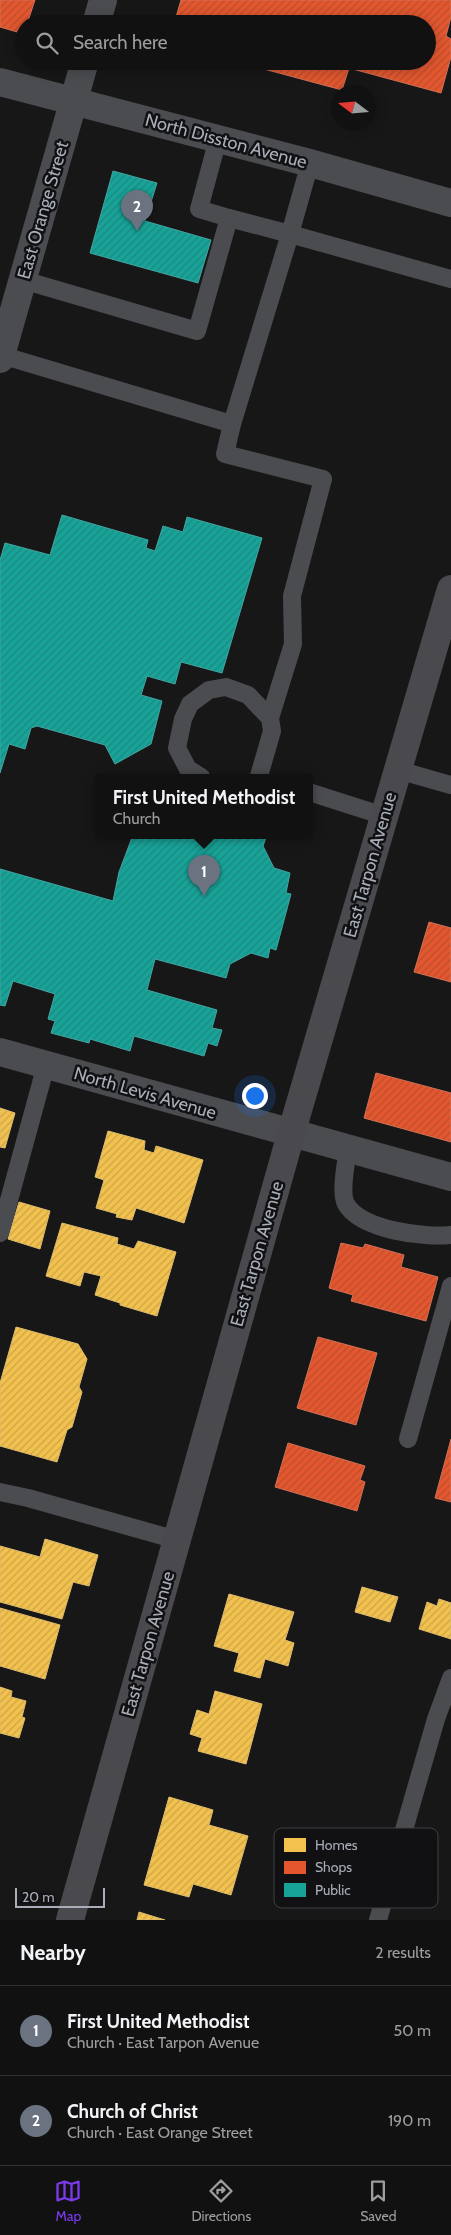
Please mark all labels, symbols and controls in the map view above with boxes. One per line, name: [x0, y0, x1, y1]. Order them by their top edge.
search box: [15, 15, 436, 70]
icon: search: [33, 29, 61, 57]
text: Search here: [73, 31, 167, 54]
north arrow: [331, 85, 376, 130]
street label: North Disston Avenue: [143, 109, 309, 173]
street label: East Orange Street: [13, 138, 73, 282]
pin: 2: [121, 190, 153, 231]
popup: [95, 774, 313, 839]
text: First United Methodist: [113, 786, 295, 809]
street label: East Tarpon Avenue: [339, 790, 401, 940]
text: Church: [113, 809, 160, 828]
pin: 1: [188, 855, 220, 896]
street label: North Levis Avenue: [71, 1062, 219, 1124]
your location: [242, 1083, 268, 1109]
street label: East Tarpon Avenue: [226, 1179, 288, 1329]
street label: East Tarpon Avenue: [117, 1569, 179, 1719]
legend: [274, 1828, 438, 1908]
text: Homes: [315, 1836, 358, 1854]
text: Shops: [315, 1858, 352, 1876]
text: Public: [315, 1881, 351, 1899]
scale bar: [15, 1885, 105, 1908]
text: 20 m: [22, 1888, 55, 1906]
text: Nearby: [20, 1940, 86, 1965]
text: 2 results: [375, 1943, 431, 1962]
text: First United Methodist: [67, 2010, 250, 2033]
text: 1: [33, 2021, 39, 2040]
text: 50 m: [394, 2021, 431, 2040]
text: Church · East Tarpon Avenue: [67, 2033, 259, 2052]
text: Church of Christ: [67, 2100, 198, 2123]
text: 2: [32, 2111, 40, 2130]
text: 190 m: [388, 2111, 431, 2130]
text: Church · East Orange Street: [67, 2123, 253, 2142]
tab: Map: [54, 2177, 82, 2225]
tab: Directions: [191, 2177, 251, 2225]
tab: Saved: [360, 2177, 397, 2225]

